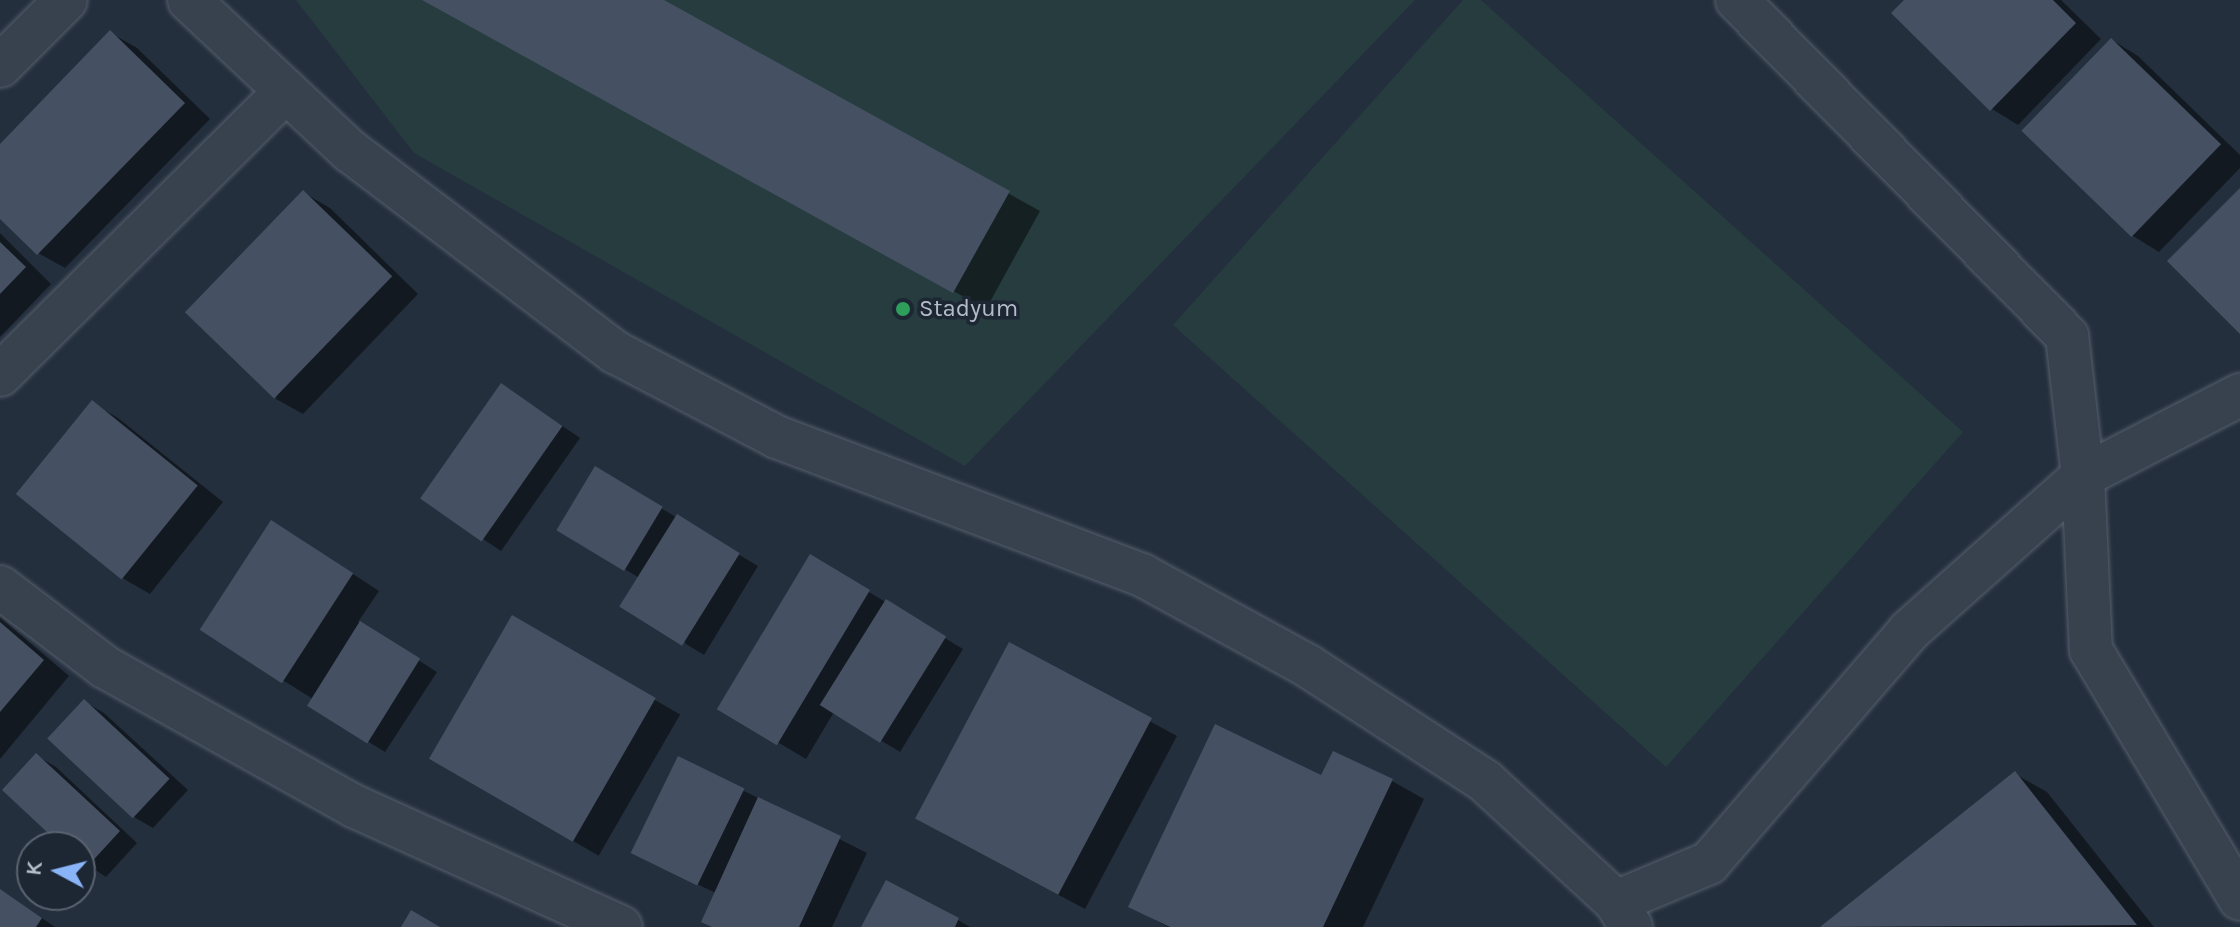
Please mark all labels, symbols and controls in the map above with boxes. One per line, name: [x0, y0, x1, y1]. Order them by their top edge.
place label: Stadyum: [919, 295, 1018, 323]
marker: Stadyum: [894, 300, 912, 318]
north arrow: [16, 831, 96, 911]
text: K: [20, 860, 48, 877]

